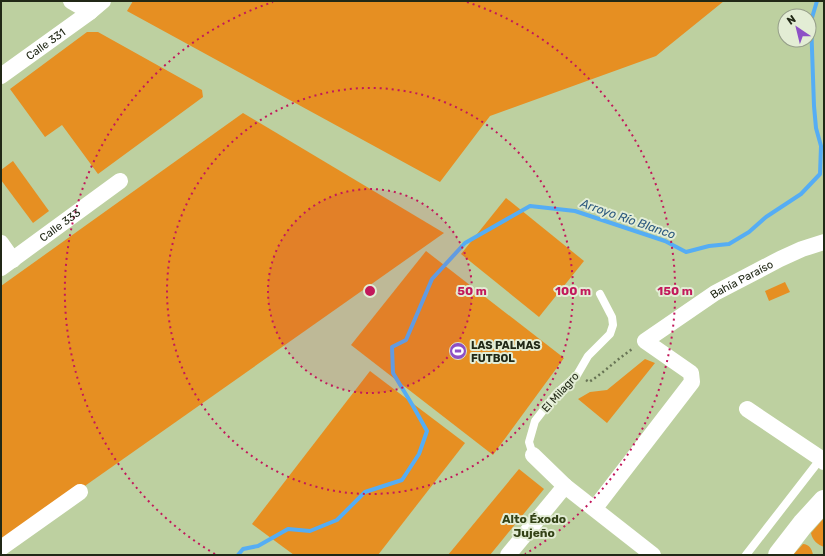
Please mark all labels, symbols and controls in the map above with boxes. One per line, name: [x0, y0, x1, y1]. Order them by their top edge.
north arrow: [777, 8, 817, 48]
text: N: [785, 13, 799, 28]
street label: Calle 331: [24, 26, 68, 63]
water label: Arroyo Río Blanco: [578, 196, 677, 242]
street label: Calle 333: [37, 206, 84, 245]
street label: Bahía Paraíso: [708, 258, 776, 301]
centre of rings: [363, 284, 377, 298]
text: 50 m: [457, 284, 487, 298]
text: 100 m: [555, 284, 591, 298]
text: 150 m: [657, 284, 693, 298]
place label: LAS PALMAS FUTBOL: [471, 339, 540, 365]
sports icon: LAS PALMAS FUTBOL: [448, 341, 468, 361]
street label: El Milagro: [539, 370, 582, 415]
district label: Alto Éxodo Jujeño: [502, 512, 566, 540]

